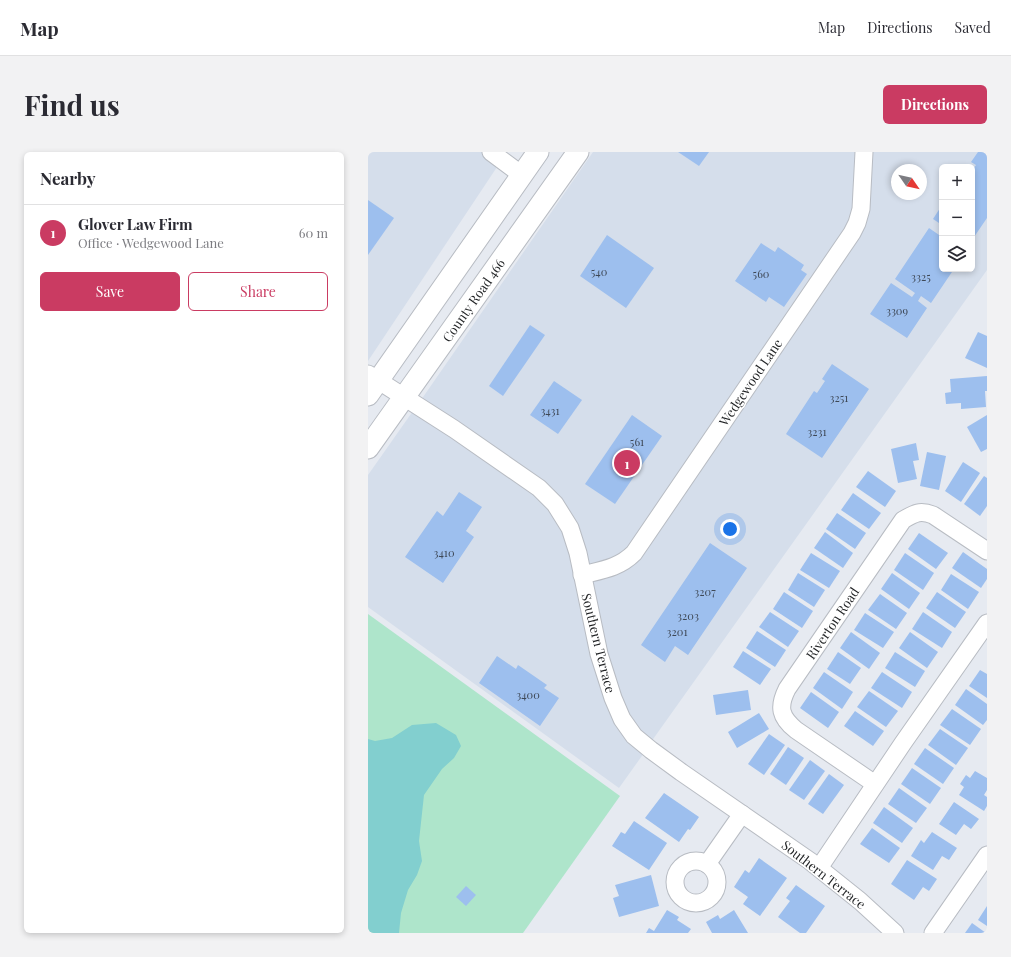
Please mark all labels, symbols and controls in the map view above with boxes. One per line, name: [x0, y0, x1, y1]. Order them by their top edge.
text: Map: [20, 15, 59, 41]
text: Map: [818, 18, 845, 37]
text: Directions: [867, 18, 933, 37]
text: Saved: [955, 18, 991, 37]
button: Directions: [883, 85, 987, 124]
text: Find us: [24, 86, 120, 123]
north arrow: [891, 164, 927, 200]
map controls: [939, 164, 975, 272]
button: +: [939, 164, 975, 200]
text: Nearby: [40, 167, 95, 189]
button: −: [939, 200, 975, 236]
text: Glover Law Firm: [78, 214, 193, 234]
text: 1: [51, 224, 55, 241]
text: 60 m: [299, 224, 328, 241]
text: Office · Wedgewood Lane: [78, 234, 224, 251]
button: layers: [939, 236, 975, 272]
street label: County Road 466: [438, 255, 508, 345]
house number: 540: [591, 264, 608, 279]
house number: 560: [753, 266, 770, 281]
house number: 3325: [911, 269, 931, 284]
button: Save: [40, 272, 180, 311]
button: Share: [188, 272, 328, 311]
house number: 3309: [886, 303, 908, 318]
street label: Wedgewood Lane: [714, 335, 786, 430]
house number: 3251: [830, 390, 848, 405]
house number: 3431: [540, 403, 560, 418]
house number: 3231: [807, 424, 827, 439]
house number: 561: [630, 434, 644, 449]
pin: 1: [614, 448, 640, 478]
your location: [720, 519, 740, 539]
house number: 3410: [433, 545, 455, 560]
street label: Riverton Road: [802, 583, 863, 662]
house number: 3207: [694, 584, 716, 599]
street label: Southern Terrace: [578, 591, 620, 695]
house number: 3203: [677, 608, 699, 623]
house number: 3201: [667, 624, 687, 639]
house number: 3400: [516, 687, 540, 702]
street label: Southern Terrace: [779, 836, 870, 912]

